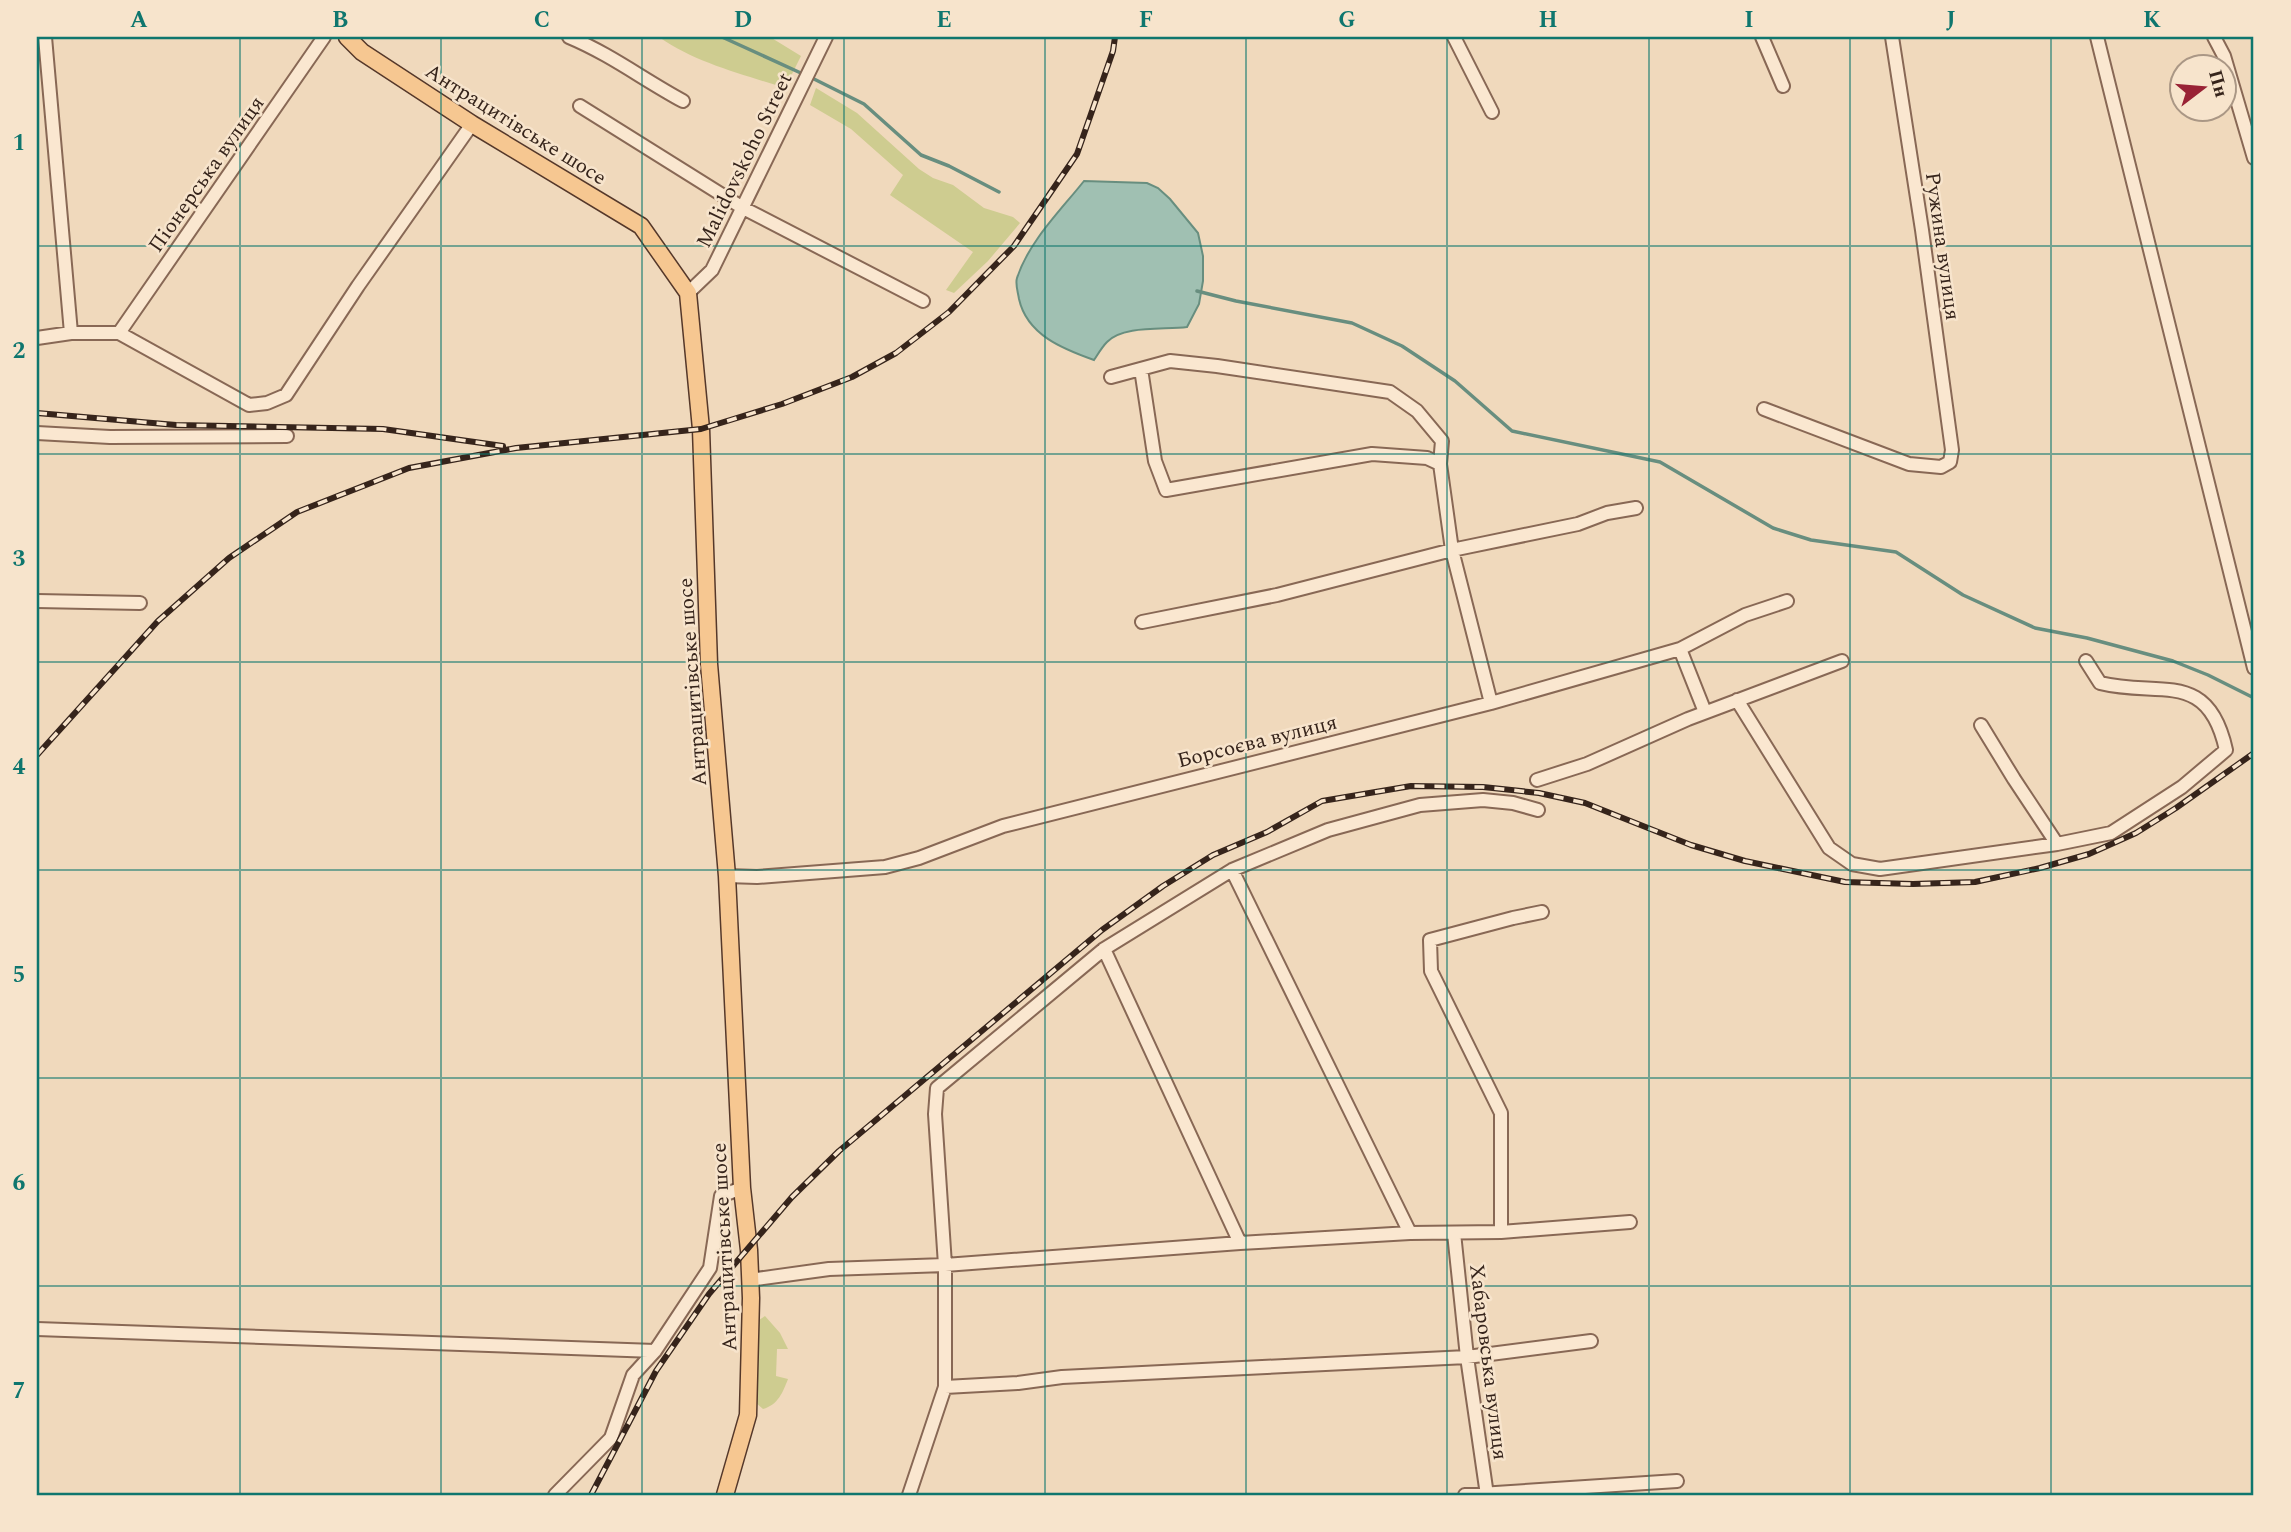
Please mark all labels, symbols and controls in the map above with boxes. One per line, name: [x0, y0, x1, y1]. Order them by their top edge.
text: A: [130, 3, 148, 38]
text: B: [332, 3, 348, 38]
text: C: [534, 3, 550, 38]
text: D: [734, 3, 752, 38]
text: E: [936, 3, 952, 38]
text: F: [1139, 3, 1153, 38]
text: G: [1338, 3, 1356, 38]
text: H: [1538, 3, 1558, 38]
text: I: [1744, 3, 1754, 38]
text: J: [1946, 3, 1956, 38]
text: K: [2143, 3, 2161, 38]
north arrow: [2168, 52, 2238, 122]
street label: Антрацитівське шосе: [418, 56, 613, 194]
street label: Malidovskoho Street: [688, 67, 801, 254]
text: Пн: [2200, 67, 2236, 101]
street label: Піонерська вулиця: [141, 90, 273, 259]
text: 1: [13, 126, 25, 161]
street label: Ружина вулиця: [1916, 170, 1968, 322]
text: 2: [13, 334, 26, 369]
text: 3: [13, 542, 26, 577]
street label: Антрацитівське шосе: [670, 577, 716, 787]
street label: Борсоєва вулиця: [1174, 707, 1341, 777]
text: 4: [13, 750, 26, 785]
text: 5: [13, 958, 25, 993]
street label: Антрацитівське шосе: [704, 1142, 746, 1352]
text: 6: [13, 1166, 26, 1201]
street label: Хабаровська вулиця: [1460, 1262, 1516, 1462]
text: 7: [13, 1374, 25, 1409]

